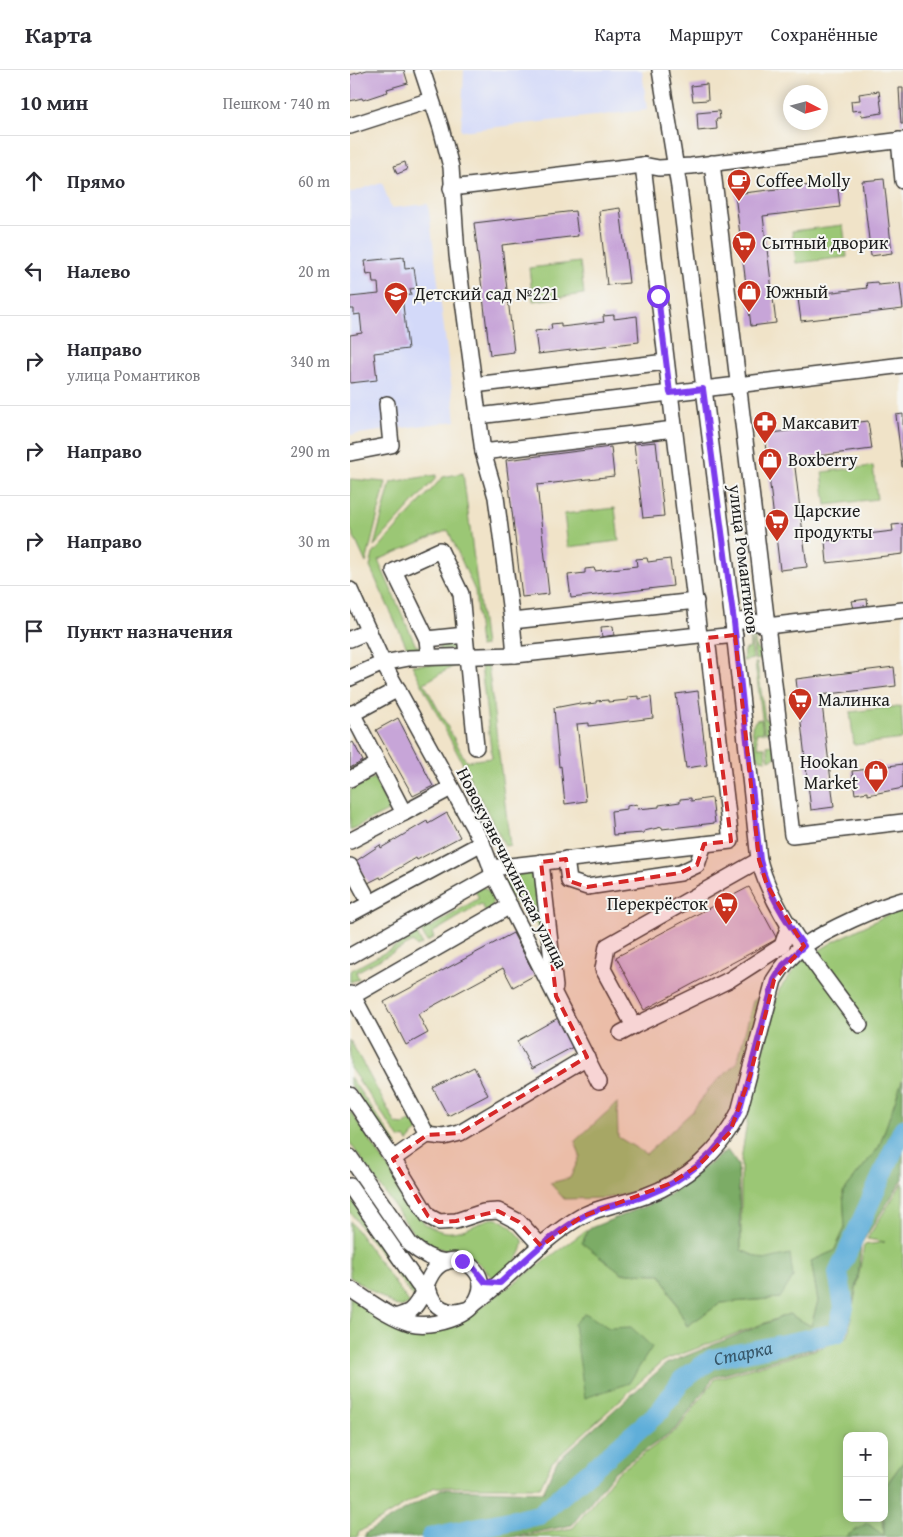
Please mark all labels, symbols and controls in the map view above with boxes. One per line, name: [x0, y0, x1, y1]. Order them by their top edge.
text: Карта: [25, 17, 92, 52]
text: Карта: [595, 21, 641, 48]
text: Маршрут: [669, 21, 743, 48]
text: Сохранённые: [771, 21, 878, 48]
north arrow: [783, 85, 828, 130]
text: 10 мин: [20, 87, 88, 118]
text: Пешком · 740 m: [223, 91, 330, 115]
icon: ahead: [20, 167, 48, 195]
text: Прямо: [67, 167, 125, 195]
place label: Coffee Molly: [756, 167, 850, 194]
cafe icon: Coffee Molly: [726, 168, 752, 202]
text: 60 m: [298, 169, 330, 193]
place label: Сытный дворик: [762, 229, 889, 256]
supermarket icon: Сытный дворик: [731, 230, 757, 264]
icon: left: [20, 257, 48, 285]
text: Налево: [67, 257, 130, 285]
text: 20 m: [298, 259, 330, 283]
place label: Южный: [766, 278, 829, 305]
shop icon: Южный: [736, 279, 762, 313]
place label: Детский сад №221: [413, 280, 559, 307]
school or university icon: Детский сад №221: [383, 281, 409, 315]
route start: [647, 285, 670, 308]
text: Направо: [67, 335, 142, 363]
icon: right: [20, 347, 48, 375]
text: 340 m: [290, 349, 330, 373]
text: улица Романтиков: [67, 363, 200, 387]
place label: Максавит: [782, 409, 859, 436]
pharmacy icon: Максавит: [752, 410, 778, 444]
icon: right: [20, 437, 48, 465]
text: Направо: [67, 437, 142, 465]
text: 290 m: [290, 439, 330, 463]
place label: Boxberry: [788, 446, 858, 473]
shop icon: Boxberry: [757, 447, 783, 481]
street label: улица Романтиков: [722, 482, 767, 635]
place label: Царские продукты: [794, 497, 873, 545]
supermarket icon: Царские продукты: [764, 508, 790, 542]
icon: right: [20, 527, 48, 555]
text: Направо: [67, 527, 142, 555]
text: 30 m: [298, 529, 330, 553]
icon: arrive: [20, 617, 48, 645]
text: Пункт назначения: [67, 617, 233, 645]
place label: Малинка: [818, 686, 890, 713]
supermarket icon: Малинка: [787, 687, 813, 721]
place label: Hookan Market: [800, 748, 859, 796]
shop icon: Hookan Market: [863, 759, 889, 793]
street label: Новокузнечихинская улица: [450, 762, 575, 973]
place label: Перекрёсток: [607, 890, 709, 917]
supermarket icon: Перекрёсток: [713, 891, 739, 925]
route end: [451, 1250, 474, 1273]
water label: Старка: [711, 1333, 775, 1372]
map controls: [843, 1432, 888, 1522]
button: +: [843, 1432, 888, 1477]
button: −: [843, 1477, 888, 1522]

